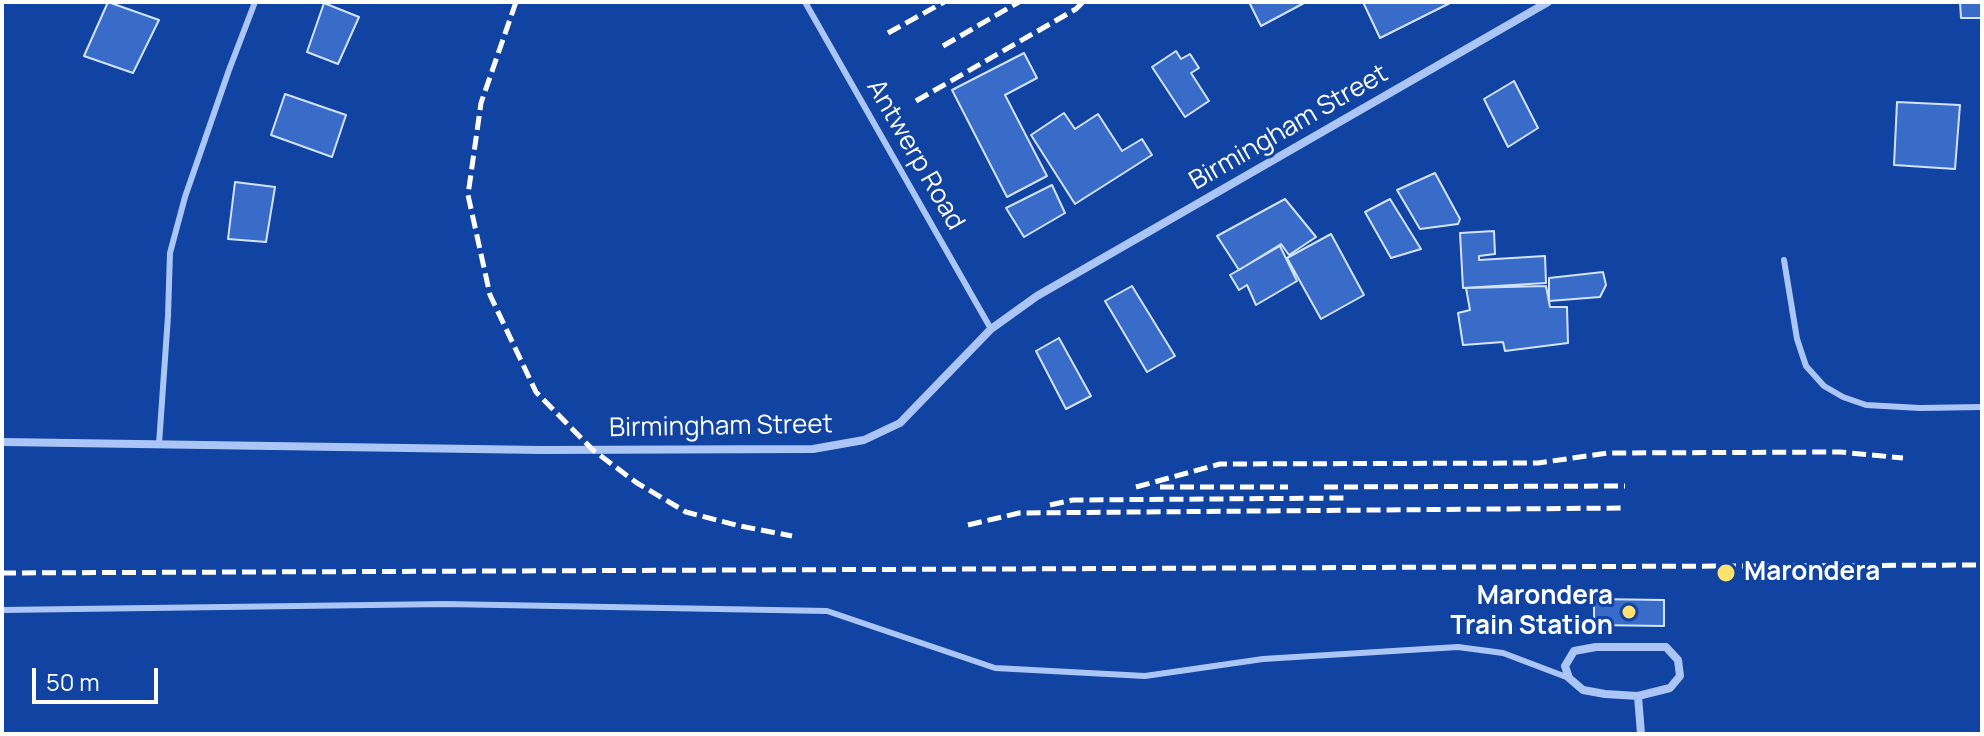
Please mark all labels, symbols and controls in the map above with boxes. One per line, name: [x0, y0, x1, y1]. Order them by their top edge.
street label: Birmingham Street: [1184, 59, 1394, 197]
street label: Antwerp Road: [859, 74, 971, 236]
street label: Birmingham Street: [609, 409, 833, 445]
place label: Marondera: [1744, 557, 1880, 589]
marker: Marondera: [1715, 562, 1737, 584]
place label: Marondera Train Station: [1451, 581, 1613, 642]
marker: Marondera Train Station: [1620, 603, 1638, 621]
scale bar: [36, 652, 162, 702]
text: 50 m: [46, 665, 100, 698]

